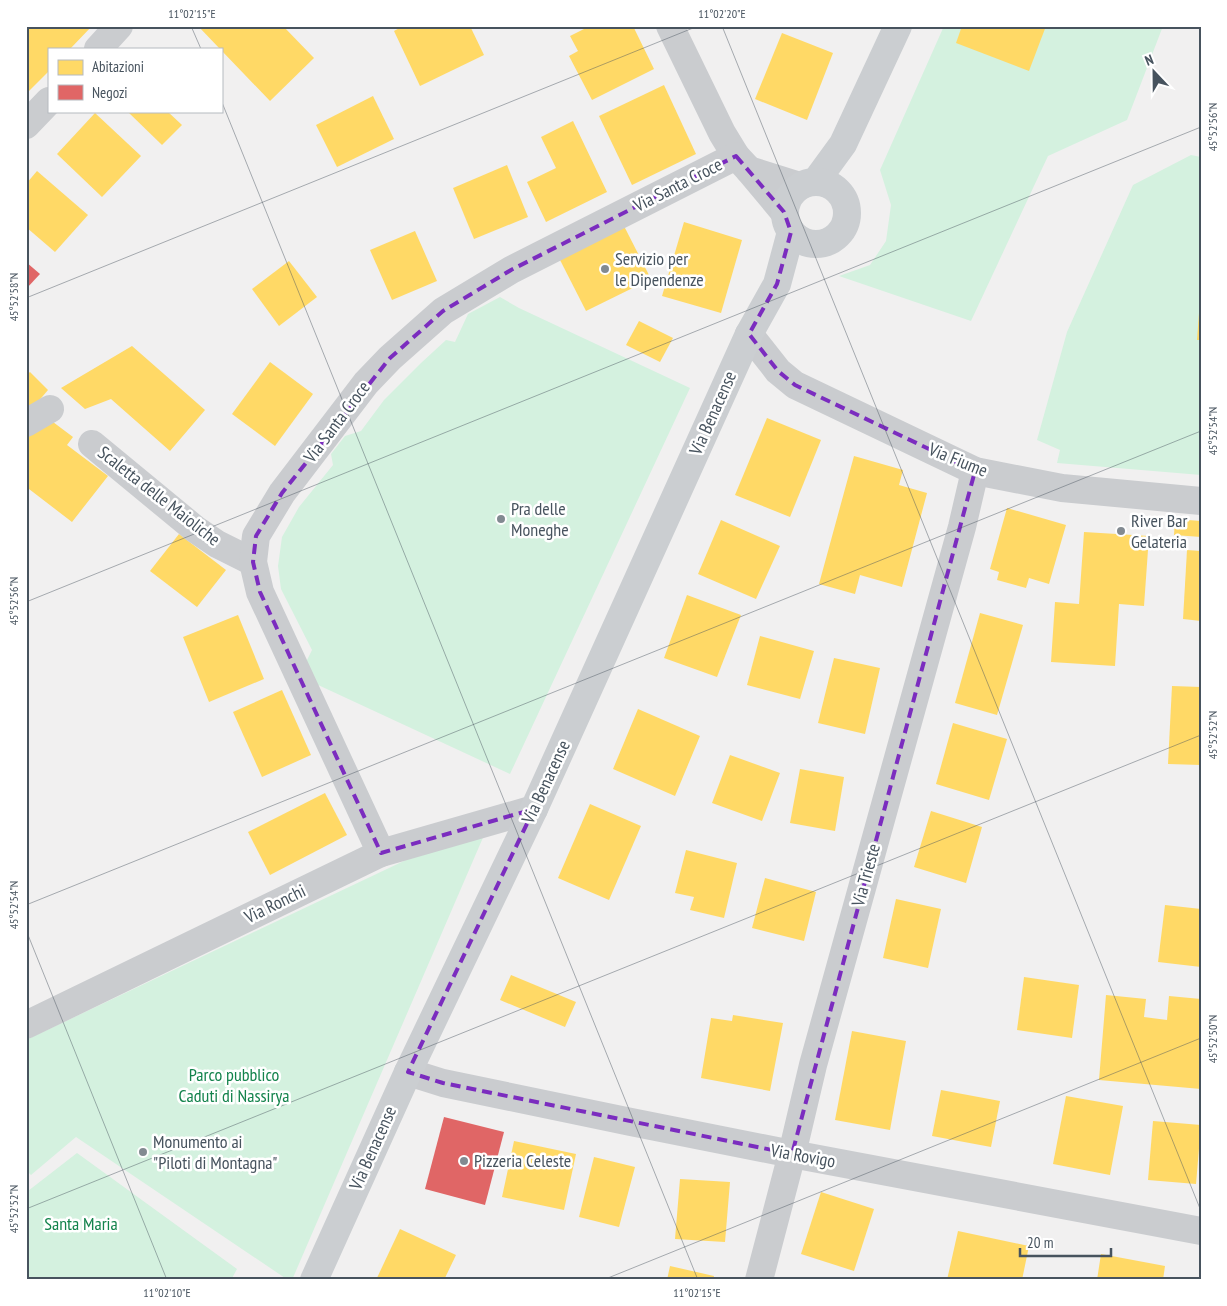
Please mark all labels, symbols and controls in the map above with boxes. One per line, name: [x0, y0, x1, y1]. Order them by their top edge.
text: 11°02'15"E: [168, 6, 216, 21]
text: 11°02'20"E: [698, 6, 746, 21]
legend: [48, 48, 222, 112]
north arrow: [1130, 48, 1180, 98]
text: N: [1142, 50, 1156, 70]
text: Abitazioni: [92, 57, 144, 76]
text: Negozi: [92, 83, 128, 102]
text: 45°52'56"N: [1205, 103, 1220, 151]
street label: Via Santa Croce: [629, 152, 726, 217]
place label: Servizio per le Dipendenze: [615, 247, 704, 291]
marker: Servizio per le Dipendenze: [599, 263, 611, 275]
text: 45°52'58"N: [6, 273, 21, 321]
street label: Via Benacense: [683, 367, 741, 459]
street label: Via Santa Croce: [298, 376, 375, 468]
text: 45°52'54"N: [1205, 407, 1220, 455]
street label: Via Fiume: [924, 437, 991, 482]
street label: Scaletta delle Maioliche: [94, 441, 225, 551]
place label: Pra delle Moneghe: [511, 497, 569, 541]
place label: River Bar Gelateria: [1131, 509, 1187, 553]
marker: Pra delle Moneghe: [495, 513, 507, 525]
marker: River Bar Gelateria: [1115, 525, 1127, 537]
text: 45°52'56"N: [6, 577, 21, 625]
text: 45°52'52"N: [1205, 711, 1220, 759]
street label: Via Benacense: [516, 736, 575, 828]
street label: Via Trieste: [846, 841, 885, 910]
street label: Via Ronchi: [240, 879, 309, 929]
text: 45°52'54"N: [6, 881, 21, 929]
text: 45°52'50"N: [1205, 1015, 1220, 1063]
park label: Parco pubblico Caduti di Nassirya: [179, 1063, 289, 1107]
street label: Via Benacense: [343, 1102, 401, 1194]
place label: Monumento ai "Piloti di Montagna": [153, 1130, 277, 1174]
street label: Via Rovigo: [768, 1138, 837, 1173]
marker: Monumento ai "Piloti di Montagna": [137, 1146, 149, 1158]
place label: Pizzeria Celeste: [474, 1149, 571, 1172]
marker: Pizzeria Celeste: [458, 1155, 470, 1167]
text: 45°52'52"N: [6, 1185, 21, 1233]
park label: Santa Maria: [44, 1212, 118, 1235]
scale bar: [1020, 1226, 1111, 1258]
text: 20 m: [1027, 1233, 1053, 1252]
text: 11°02'10"E: [143, 1285, 191, 1300]
text: 11°02'15"E: [673, 1285, 721, 1300]

